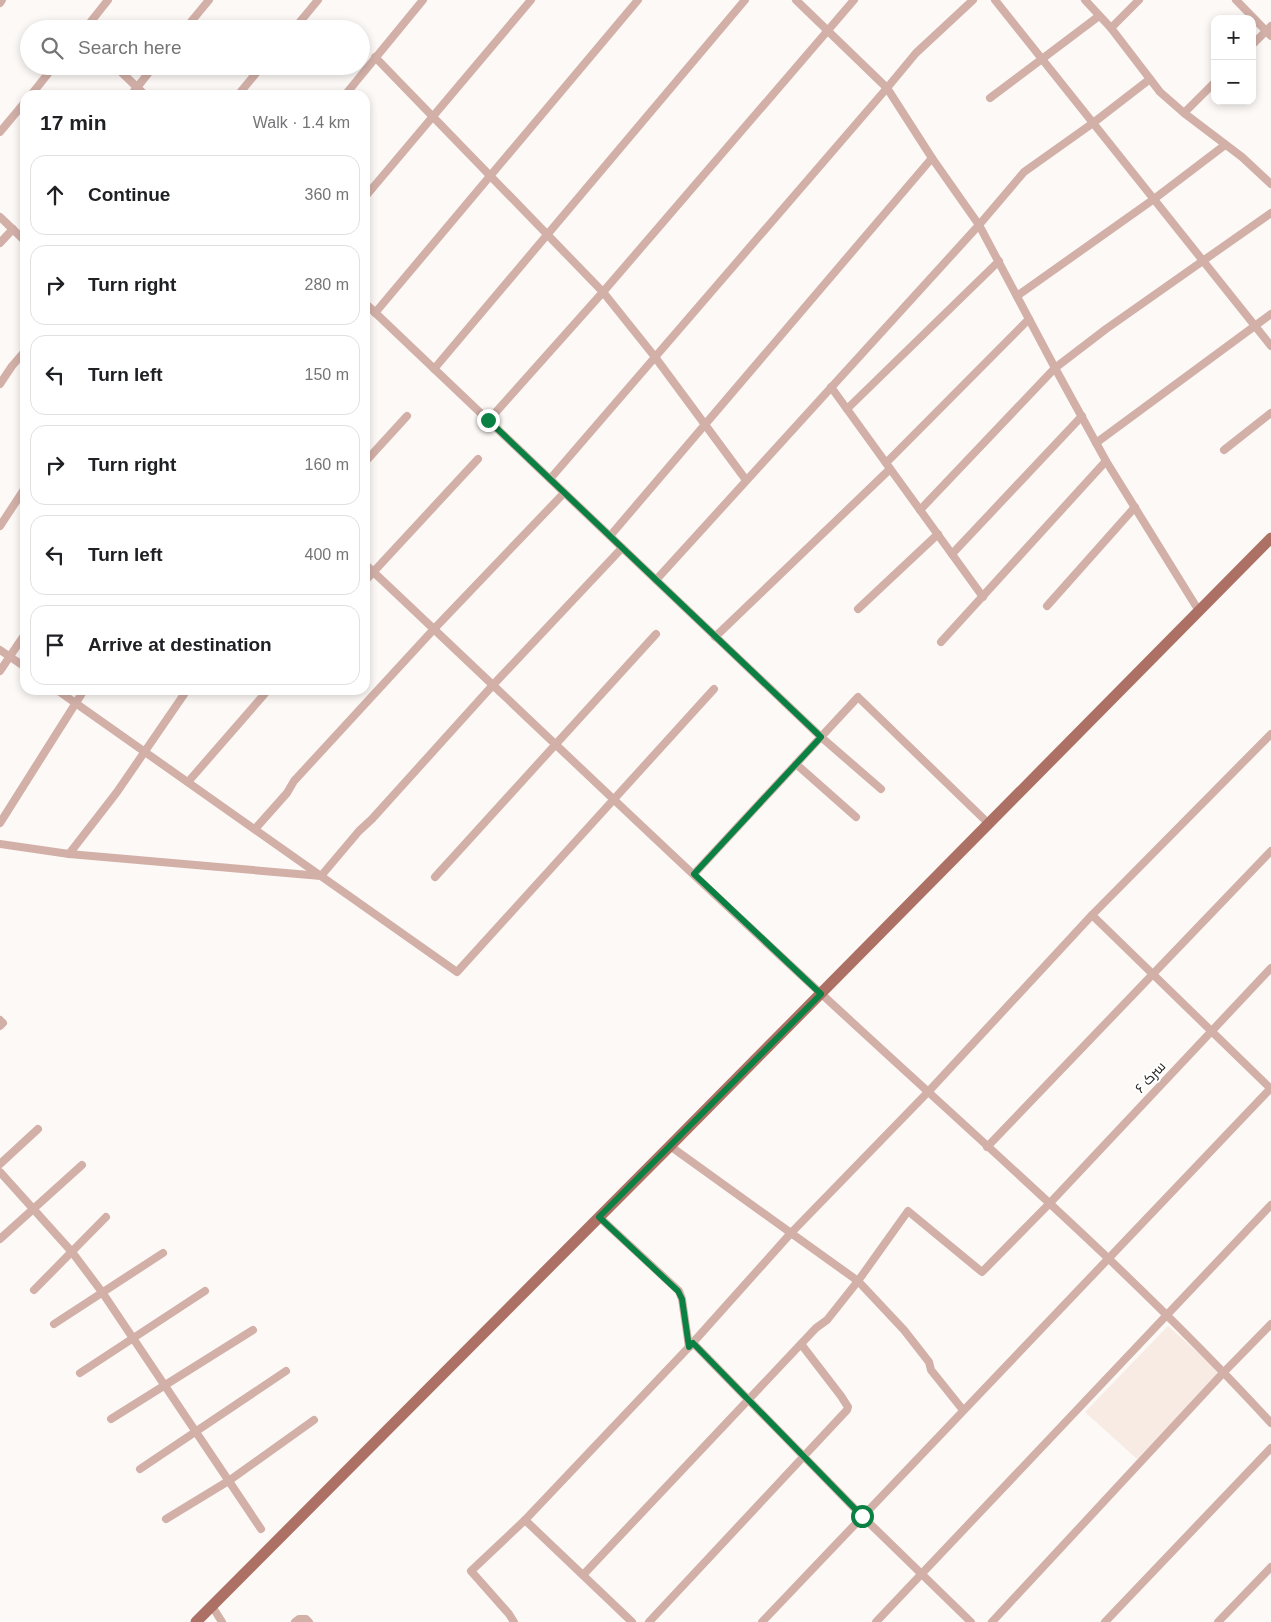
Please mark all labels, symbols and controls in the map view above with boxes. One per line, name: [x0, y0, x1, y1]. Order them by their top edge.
map controls: [1211, 15, 1256, 105]
button: +: [1211, 15, 1256, 60]
search box: [20, 20, 370, 75]
icon: search: [38, 34, 66, 62]
text: Search here: [78, 37, 182, 58]
button: −: [1211, 60, 1256, 105]
text: 17 min: [40, 111, 107, 134]
text: Walk · 1.4 km: [253, 114, 350, 131]
icon: ahead: [41, 181, 69, 209]
text: Continue: [88, 184, 170, 205]
text: 360 m: [305, 186, 349, 203]
icon: right: [41, 271, 69, 299]
text: Turn right: [88, 274, 176, 295]
text: 280 m: [305, 276, 349, 293]
icon: left: [41, 361, 69, 389]
text: Turn left: [88, 364, 163, 385]
text: 150 m: [305, 366, 349, 383]
route end: [477, 409, 500, 432]
icon: right: [41, 451, 69, 479]
text: Turn right: [88, 454, 176, 475]
text: 160 m: [305, 456, 349, 473]
icon: left: [41, 541, 69, 569]
text: Turn left: [88, 544, 163, 565]
text: 400 m: [305, 546, 349, 563]
icon: arrive: [41, 631, 69, 659]
text: Arrive at destination: [88, 634, 272, 655]
street label: سرک ۶: [1131, 1058, 1169, 1096]
route start: [851, 1505, 874, 1528]

